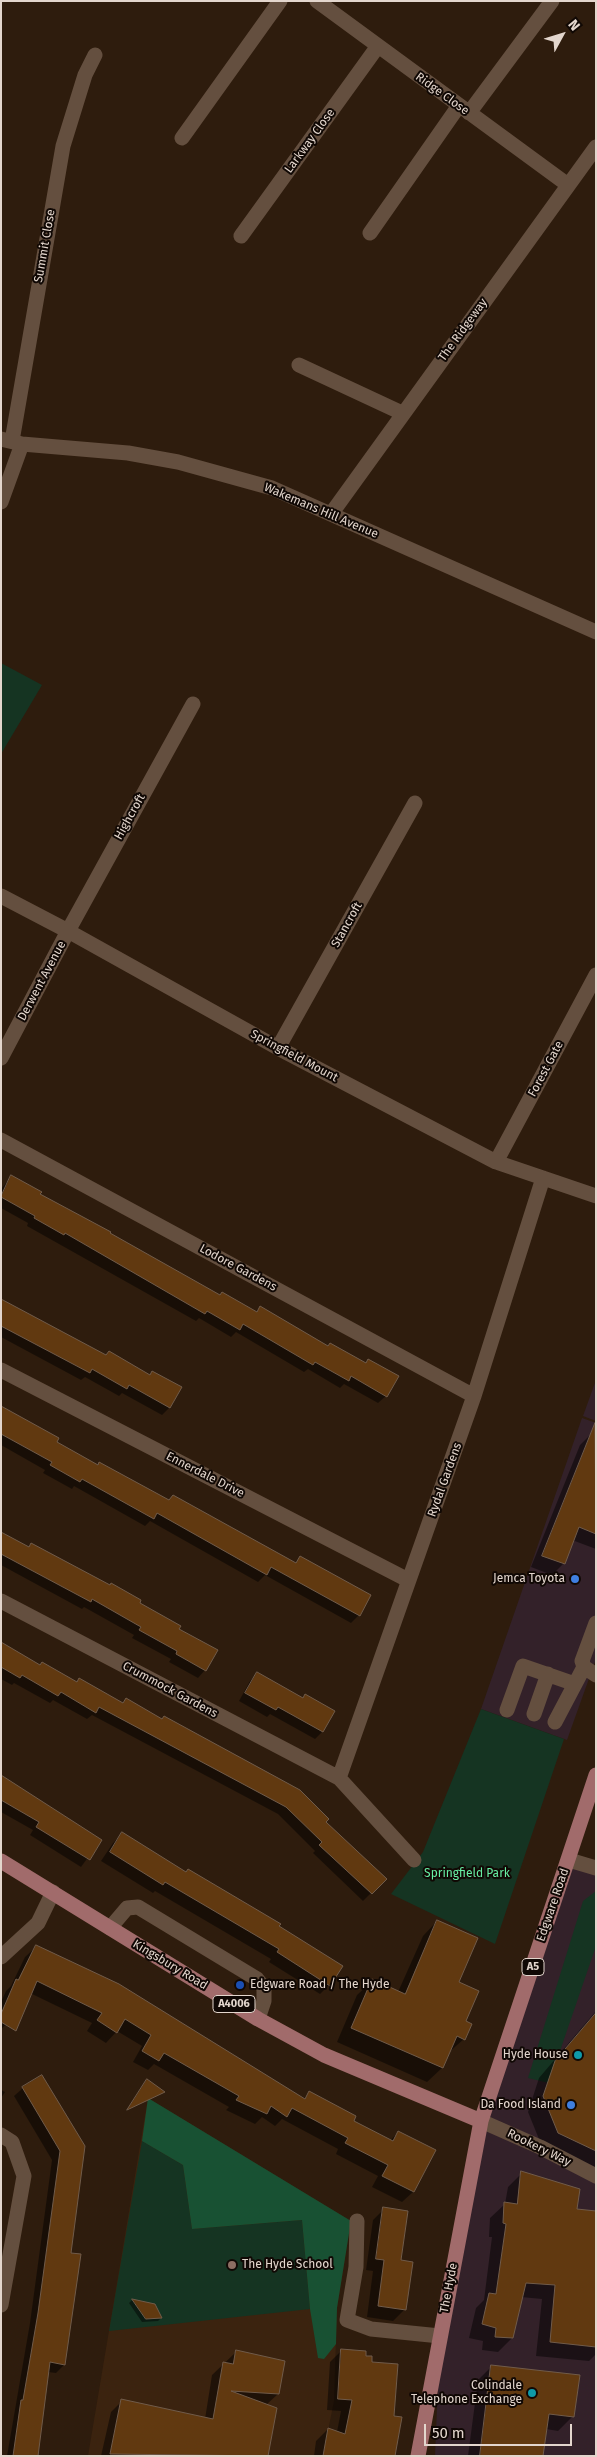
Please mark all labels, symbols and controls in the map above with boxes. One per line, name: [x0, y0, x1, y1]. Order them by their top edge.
north arrow: [537, 10, 587, 60]
text: N: [565, 16, 584, 34]
street label: Ridge Close: [412, 70, 472, 118]
street label: Larkway Close: [282, 106, 338, 176]
street label: Summit Close: [31, 208, 59, 284]
street label: The Ridgeway: [435, 296, 491, 364]
street label: Wakemans Hill Avenue: [262, 480, 380, 542]
street label: Highcroft: [112, 792, 148, 842]
street label: Stancroft: [329, 900, 365, 950]
street label: Derwent Avenue: [15, 939, 69, 1023]
street label: Springfield Mount: [248, 1027, 340, 1085]
street label: Forest Gate: [525, 1039, 567, 1099]
street label: Lodore Gardens: [197, 1242, 279, 1294]
street label: Rydal Gardens: [425, 1441, 465, 1519]
street label: Ennerdale Drive: [163, 1449, 247, 1501]
place label: Jemca Toyota: [493, 1572, 565, 1586]
marker: Jemca Toyota: [569, 1573, 581, 1585]
street label: Crummock Gardens: [120, 1659, 220, 1721]
park label: Springfield Park: [424, 1867, 510, 1881]
street label: Edgware Road: [534, 1867, 572, 1943]
street label: Kingsbury Road: [130, 1937, 210, 1993]
road number: A5: [522, 1958, 544, 1975]
place label: Edgware Road / The Hyde: [250, 1978, 390, 1992]
marker: Edgware Road / The Hyde: [234, 1979, 246, 1991]
road number: A4006: [213, 1996, 255, 2012]
place label: Hyde House: [503, 2048, 568, 2062]
marker: Hyde House: [572, 2049, 584, 2061]
place label: Da Food Island: [481, 2098, 561, 2112]
marker: Da Food Island: [565, 2099, 577, 2111]
street label: Rookery Way: [505, 2126, 573, 2170]
place label: The Hyde School: [242, 2258, 333, 2272]
marker: The Hyde School: [226, 2259, 238, 2271]
street label: The Hyde: [437, 2262, 461, 2314]
place label: Colindale Telephone Exchange: [411, 2379, 522, 2407]
marker: Colindale Telephone Exchange: [526, 2387, 538, 2399]
scale bar: [427, 2414, 574, 2446]
text: 50 m: [432, 2424, 465, 2442]

